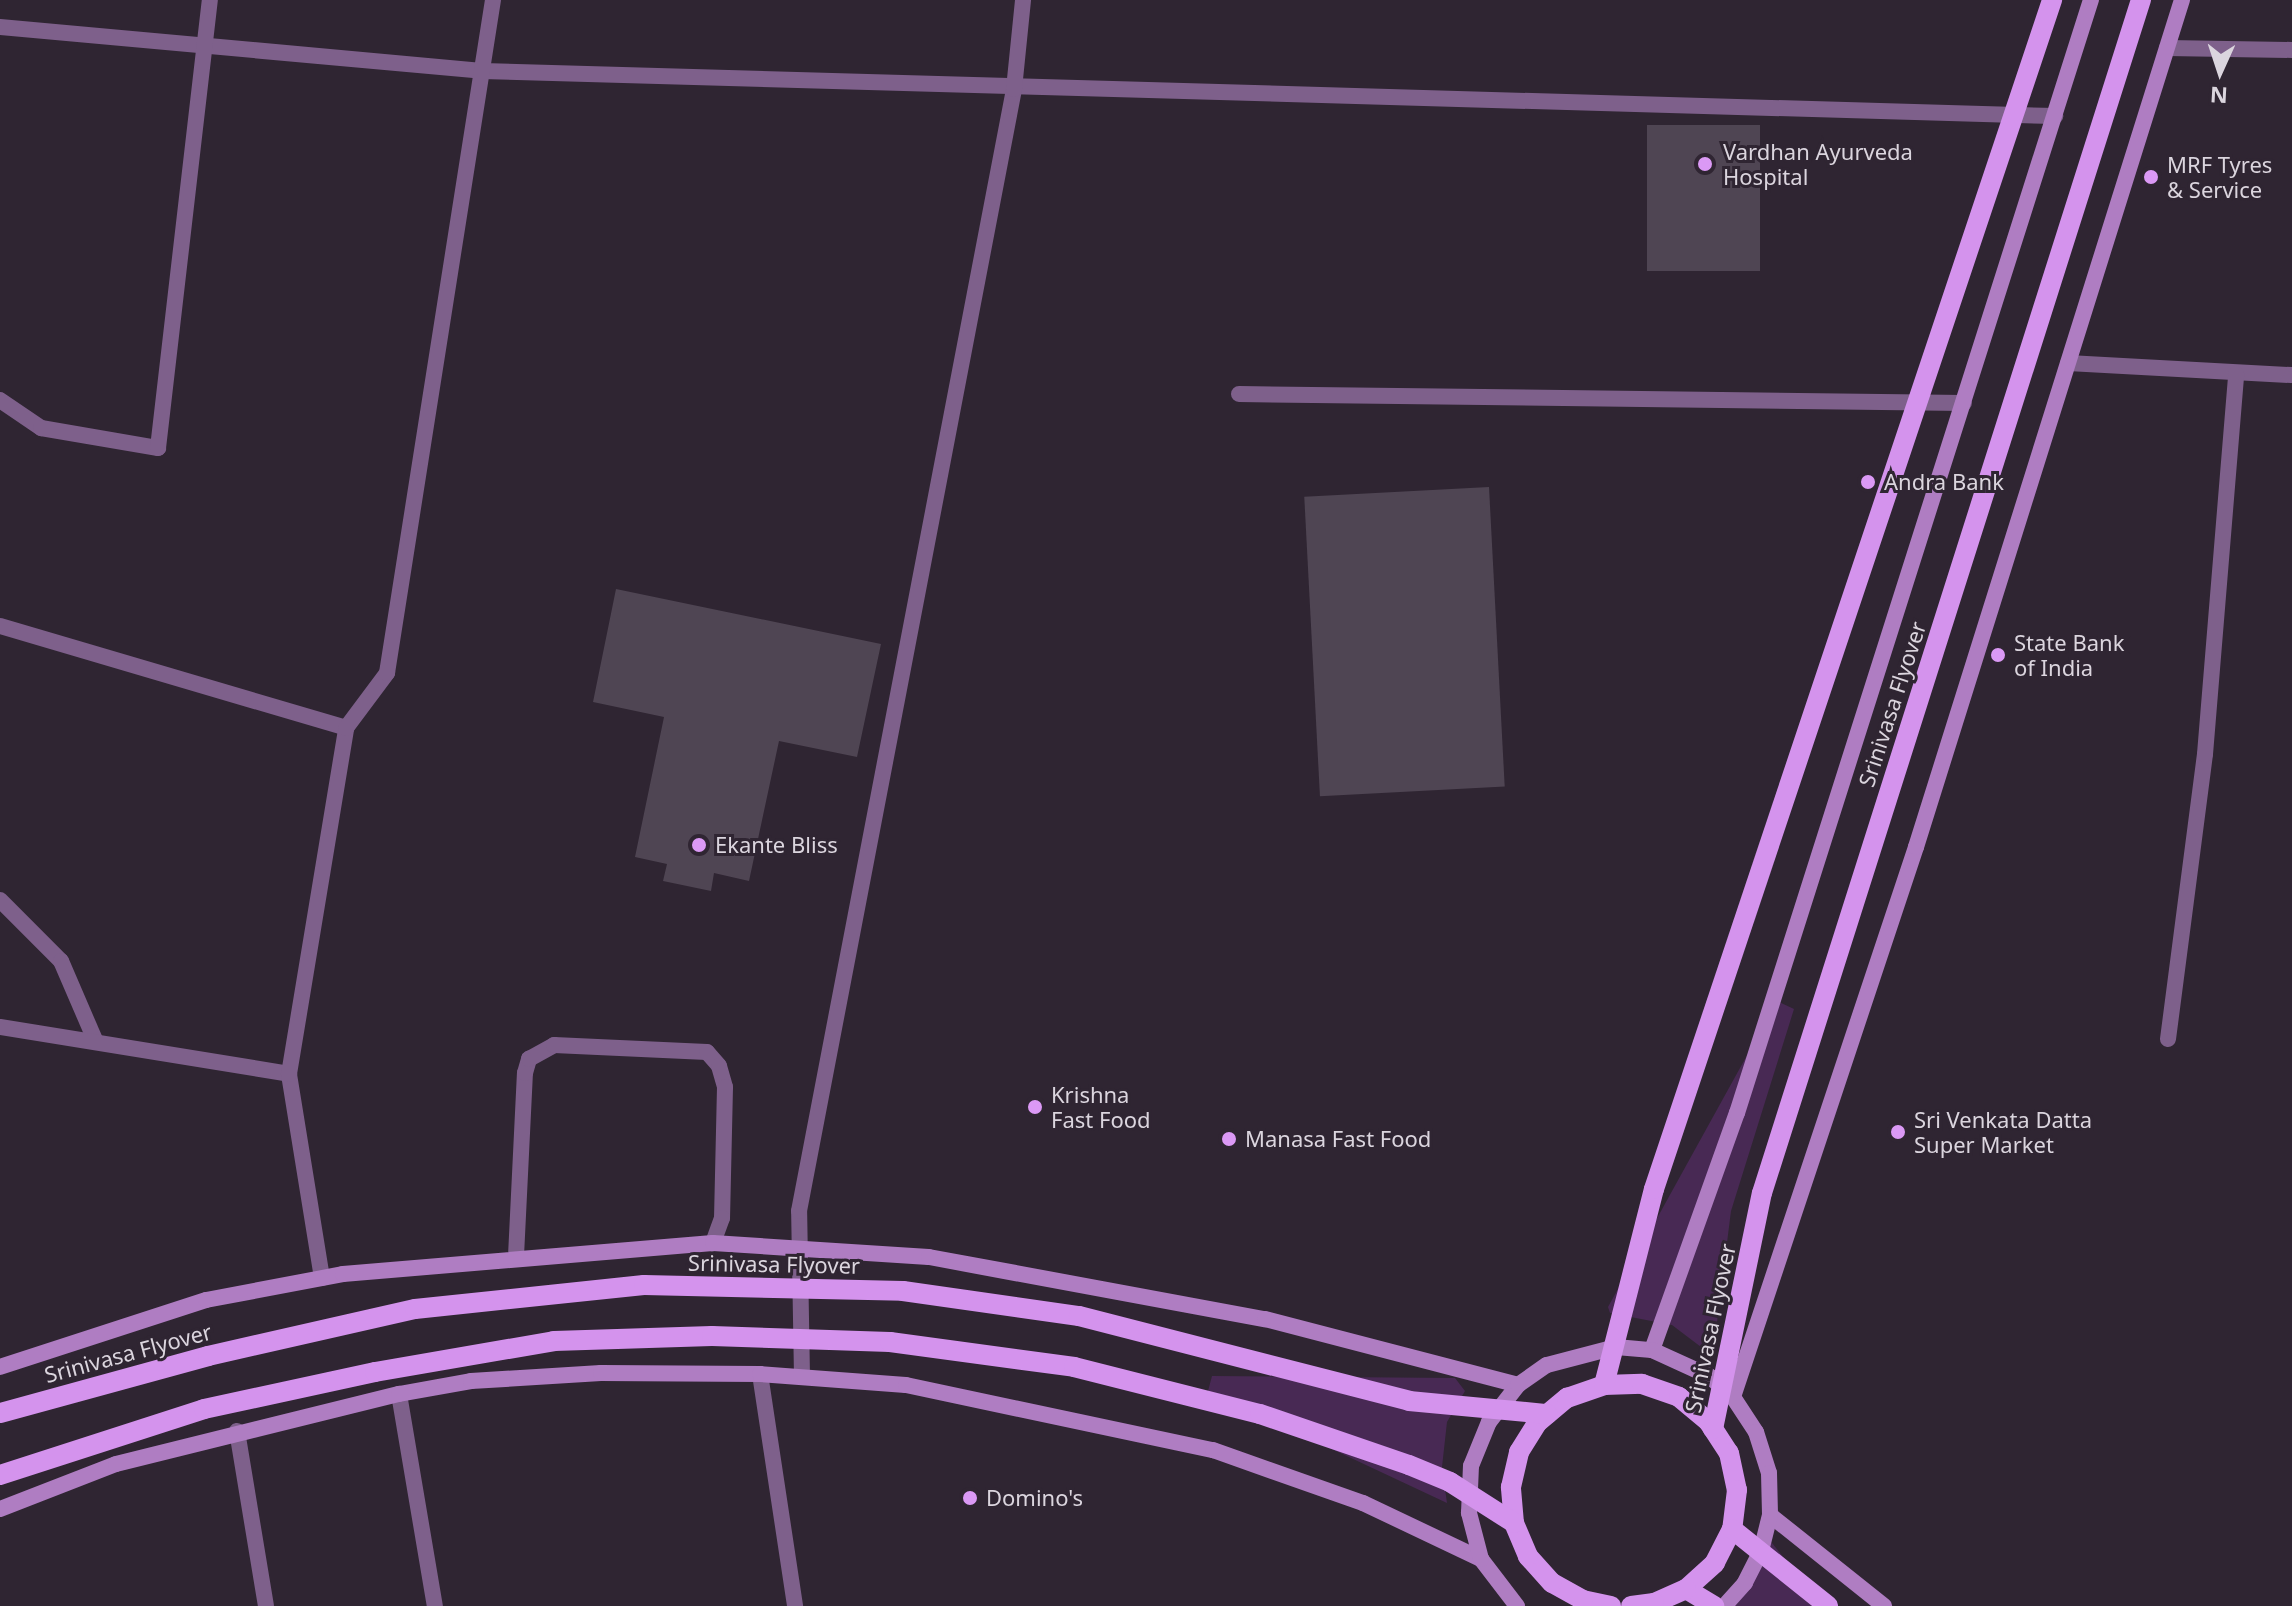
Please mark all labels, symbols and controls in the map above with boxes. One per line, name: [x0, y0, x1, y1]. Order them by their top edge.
north arrow: [2180, 32, 2260, 112]
text: N: [2209, 81, 2228, 111]
place label: Vardhan Ayurveda Hospital: [1723, 138, 1913, 190]
place label: MRF Tyres & Service: [2167, 151, 2272, 202]
marker: Vardhan Ayurveda Hospital: [1694, 153, 1716, 175]
marker: MRF Tyres & Service: [2142, 168, 2160, 186]
place label: Andra Bank: [1884, 469, 2004, 495]
marker: Andra Bank: [1859, 473, 1877, 491]
street label: Srinivasa Flyover: [1853, 618, 1931, 790]
place label: State Bank of India: [2014, 629, 2124, 680]
marker: State Bank of India: [1989, 646, 2007, 664]
place label: Ekante Bliss: [715, 832, 838, 858]
marker: Ekante Bliss: [690, 836, 708, 854]
place label: Krishna Fast Food: [1051, 1081, 1151, 1132]
marker: Krishna Fast Food: [1026, 1098, 1044, 1116]
place label: Sri Venkata Datta Super Market: [1914, 1106, 2092, 1158]
marker: Sri Venkata Datta Super Market: [1889, 1123, 1907, 1141]
place label: Manasa Fast Food: [1245, 1126, 1431, 1152]
marker: Manasa Fast Food: [1220, 1130, 1238, 1148]
street label: Srinivasa Flyover: [1679, 1241, 1741, 1415]
street label: Srinivasa Flyover: [688, 1249, 860, 1279]
street label: Srinivasa Flyover: [41, 1318, 215, 1388]
place label: Domino's: [986, 1485, 1083, 1511]
marker: Domino's: [961, 1489, 979, 1507]

